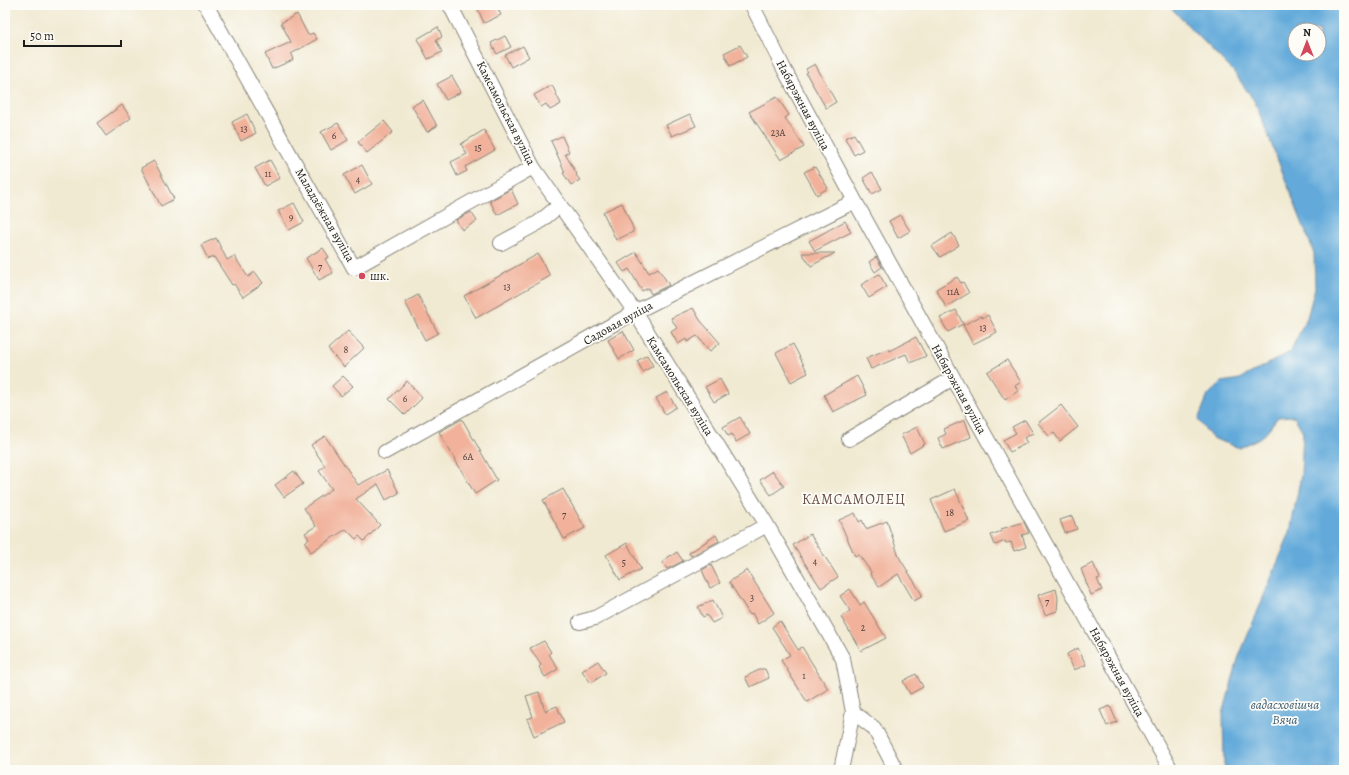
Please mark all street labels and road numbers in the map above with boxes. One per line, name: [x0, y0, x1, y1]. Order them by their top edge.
street label: Набярэжная вуліца: [772, 57, 834, 153]
street label: Камсамольская вуліца: [473, 58, 539, 168]
street label: Маладзёжная вуліца: [292, 165, 359, 265]
street label: Садовая вуліца: [580, 297, 656, 349]
street label: Камсамольская вуліца: [643, 333, 717, 439]
street label: Набярэжная вуліца: [928, 341, 991, 437]
street label: Набярэжная вуліца: [1086, 624, 1149, 720]

